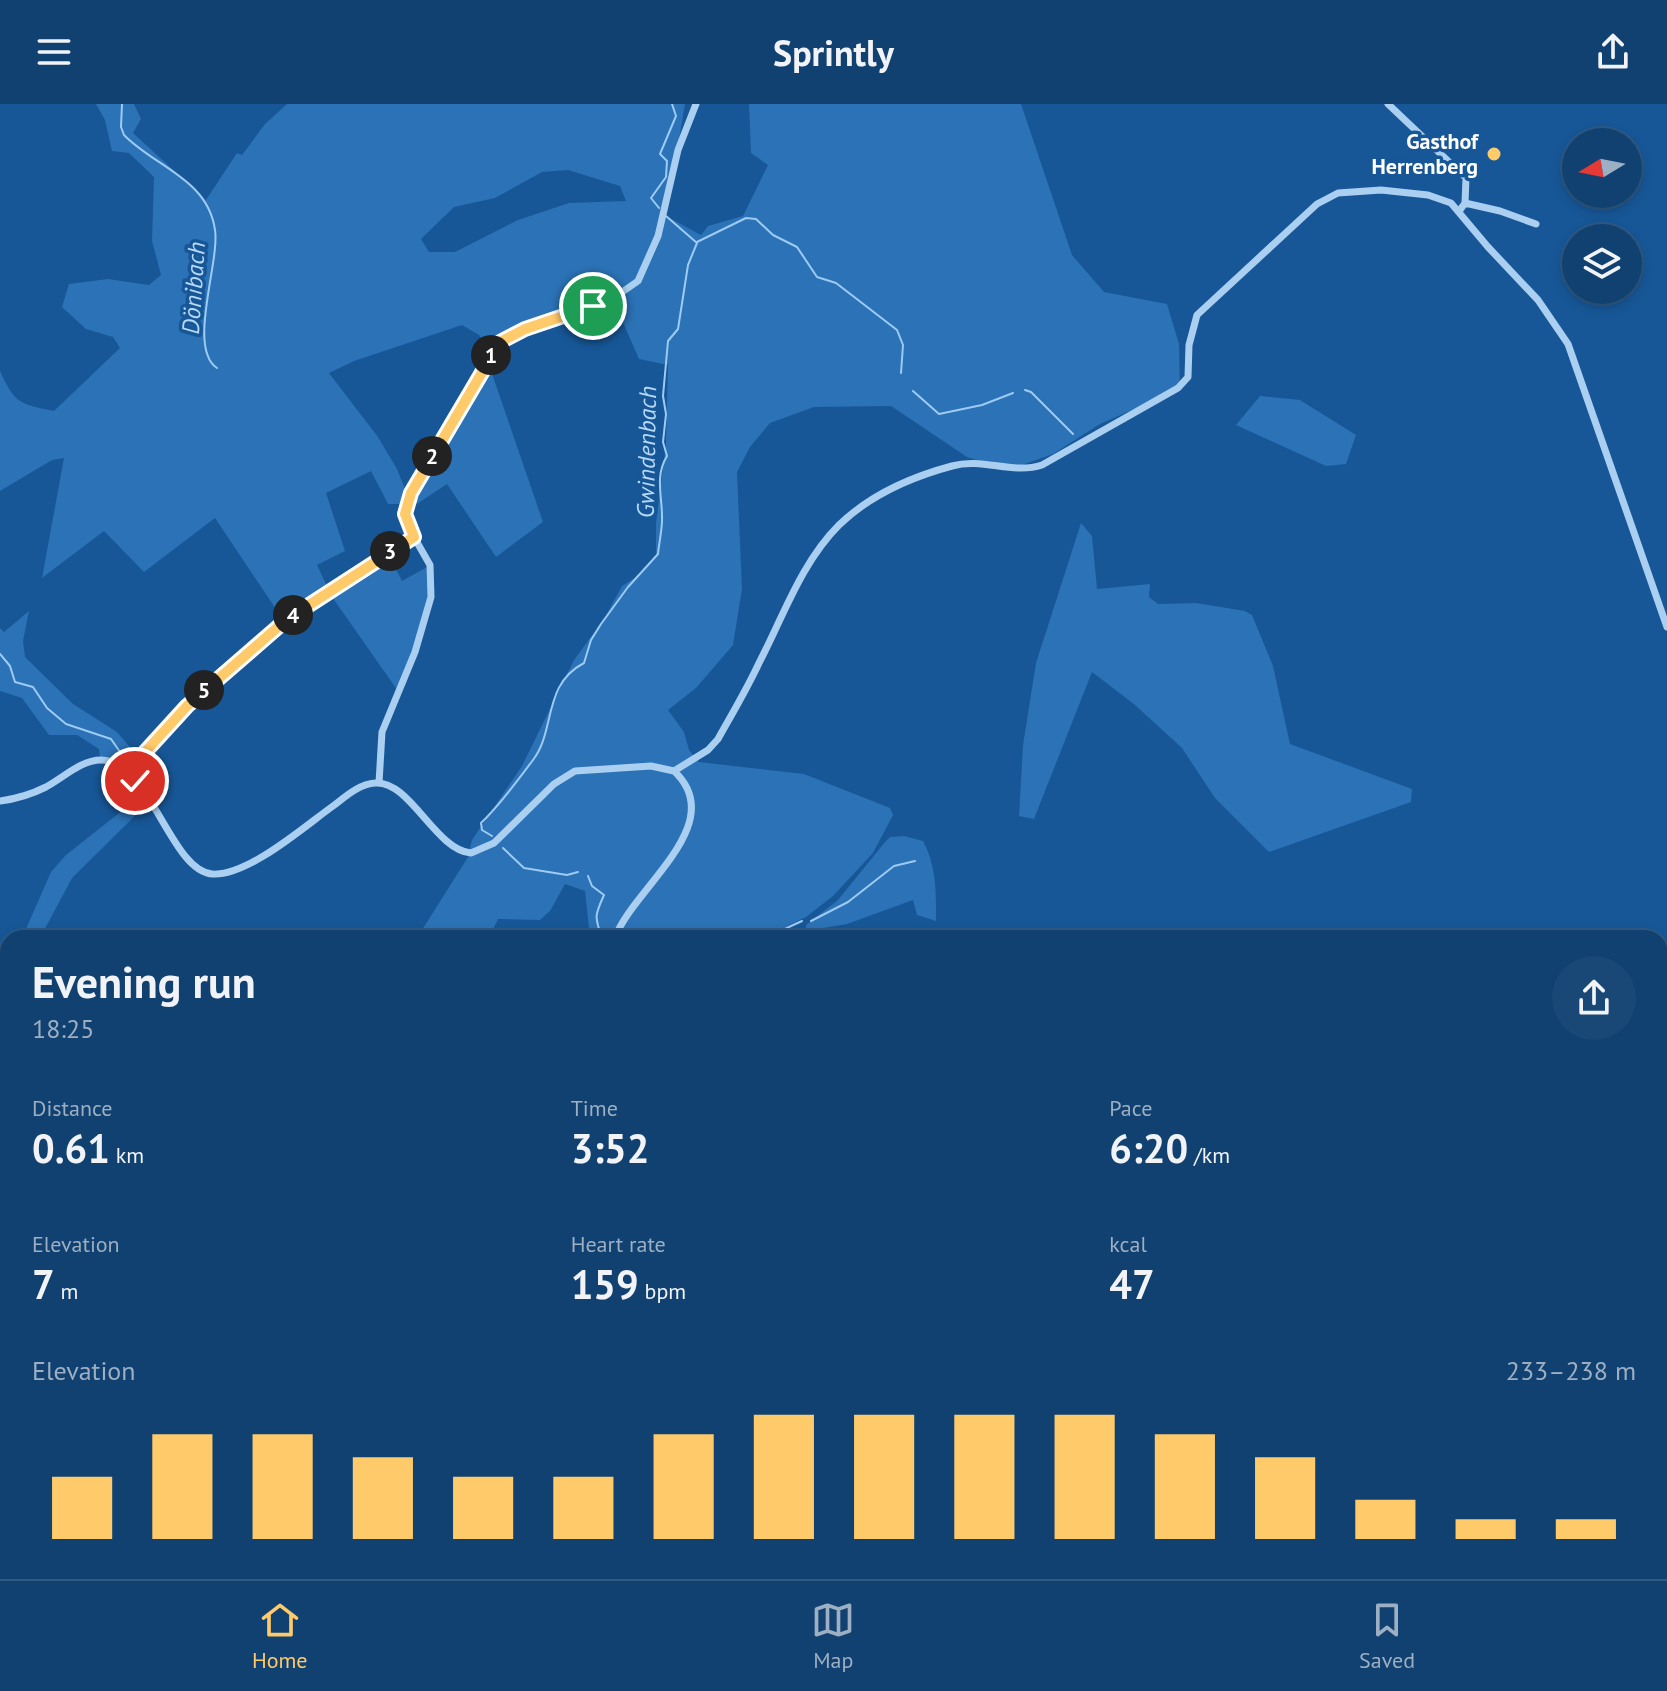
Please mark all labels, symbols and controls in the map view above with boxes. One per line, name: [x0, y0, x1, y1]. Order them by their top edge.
text: Sprintly: [773, 29, 894, 76]
icon: menu: [32, 30, 76, 74]
icon: share: [1591, 30, 1635, 74]
place label: Gasthof Herrenberg: [1371, 127, 1480, 180]
north arrow: [1562, 128, 1642, 208]
map controls: [1562, 128, 1642, 304]
marker: Gasthof Herrenberg: [1485, 145, 1503, 163]
button: layers: [1562, 224, 1642, 304]
water label: Dönibach: [175, 241, 212, 335]
pin: [559, 272, 627, 340]
icon: arrive: [571, 284, 615, 328]
pin: 1: [471, 335, 511, 375]
text: 1: [485, 341, 497, 369]
water label: Gwindenbach: [630, 386, 663, 518]
pin: 2: [412, 436, 452, 476]
text: 2: [426, 442, 438, 470]
pin: 3: [370, 531, 410, 571]
text: 3: [384, 537, 396, 565]
pin: 4: [273, 595, 313, 635]
text: 4: [287, 601, 299, 629]
pin: 5: [184, 670, 224, 710]
text: 5: [198, 676, 210, 704]
pin: [101, 747, 169, 815]
icon: check: [113, 759, 157, 803]
text: Evening run: [32, 953, 256, 1010]
button: share: [1552, 956, 1636, 1040]
text: 18:25: [32, 1012, 94, 1045]
text: Distance: [32, 1094, 113, 1122]
text: Time: [571, 1094, 618, 1122]
text: Pace: [1109, 1094, 1152, 1122]
text: 0.61: [32, 1122, 110, 1174]
text: 3:52: [571, 1122, 649, 1174]
text: 6:20: [1109, 1122, 1188, 1174]
text: km: [110, 1141, 144, 1169]
text: /km: [1188, 1141, 1230, 1169]
text: Elevation: [32, 1230, 120, 1258]
text: Heart rate: [571, 1230, 666, 1258]
text: kcal: [1109, 1230, 1147, 1258]
text: 7: [32, 1258, 55, 1310]
text: 159: [571, 1258, 639, 1310]
text: 47: [1109, 1258, 1155, 1310]
text: m: [55, 1277, 78, 1305]
text: bpm: [639, 1277, 686, 1305]
text: Elevation: [32, 1354, 136, 1387]
text: 233–238 m: [1506, 1354, 1636, 1387]
tab: Home: [252, 1598, 308, 1674]
tab: Map: [811, 1598, 855, 1674]
tab: Saved: [1359, 1598, 1415, 1674]

